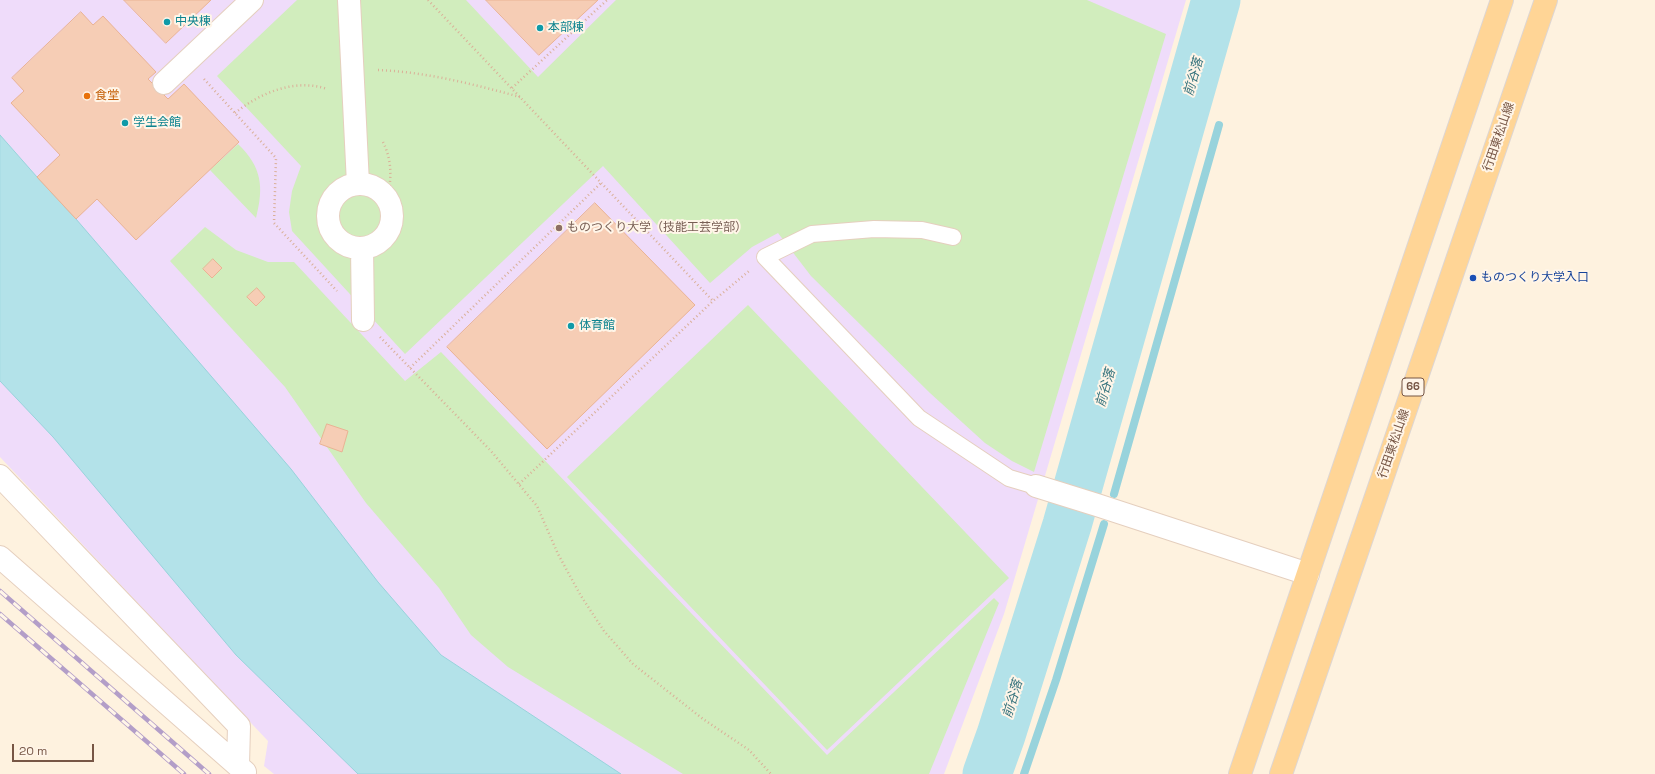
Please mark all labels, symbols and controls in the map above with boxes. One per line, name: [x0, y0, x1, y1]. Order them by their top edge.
place label: 中央棟: [175, 15, 211, 29]
marker: 中央棟: [162, 17, 172, 27]
place label: 本部棟: [548, 21, 584, 35]
marker: 本部棟: [535, 23, 545, 33]
water label: 前谷落: [1181, 56, 1207, 98]
place label: 食堂: [95, 89, 119, 103]
marker: 食堂: [82, 91, 92, 101]
street label: 行田東松山線: [1480, 101, 1518, 173]
place label: 学生会館: [133, 116, 181, 130]
marker: 学生会館: [120, 118, 130, 128]
place label: ものつくり大学（技能工芸学部）: [567, 221, 747, 235]
marker: ものつくり大学（技能工芸学部）: [554, 223, 564, 233]
place label: ものつくり大学入口: [1481, 271, 1589, 285]
marker: ものつくり大学入口: [1468, 273, 1478, 283]
place label: 体育館: [579, 319, 615, 333]
marker: 体育館: [566, 321, 576, 331]
water label: 前谷落: [1093, 367, 1119, 409]
road number: 66: [1402, 378, 1424, 396]
street label: 行田東松山線: [1375, 408, 1413, 480]
water label: 前谷落: [1000, 678, 1026, 720]
scale bar: [14, 736, 96, 762]
text: 20 m: [19, 743, 47, 759]

